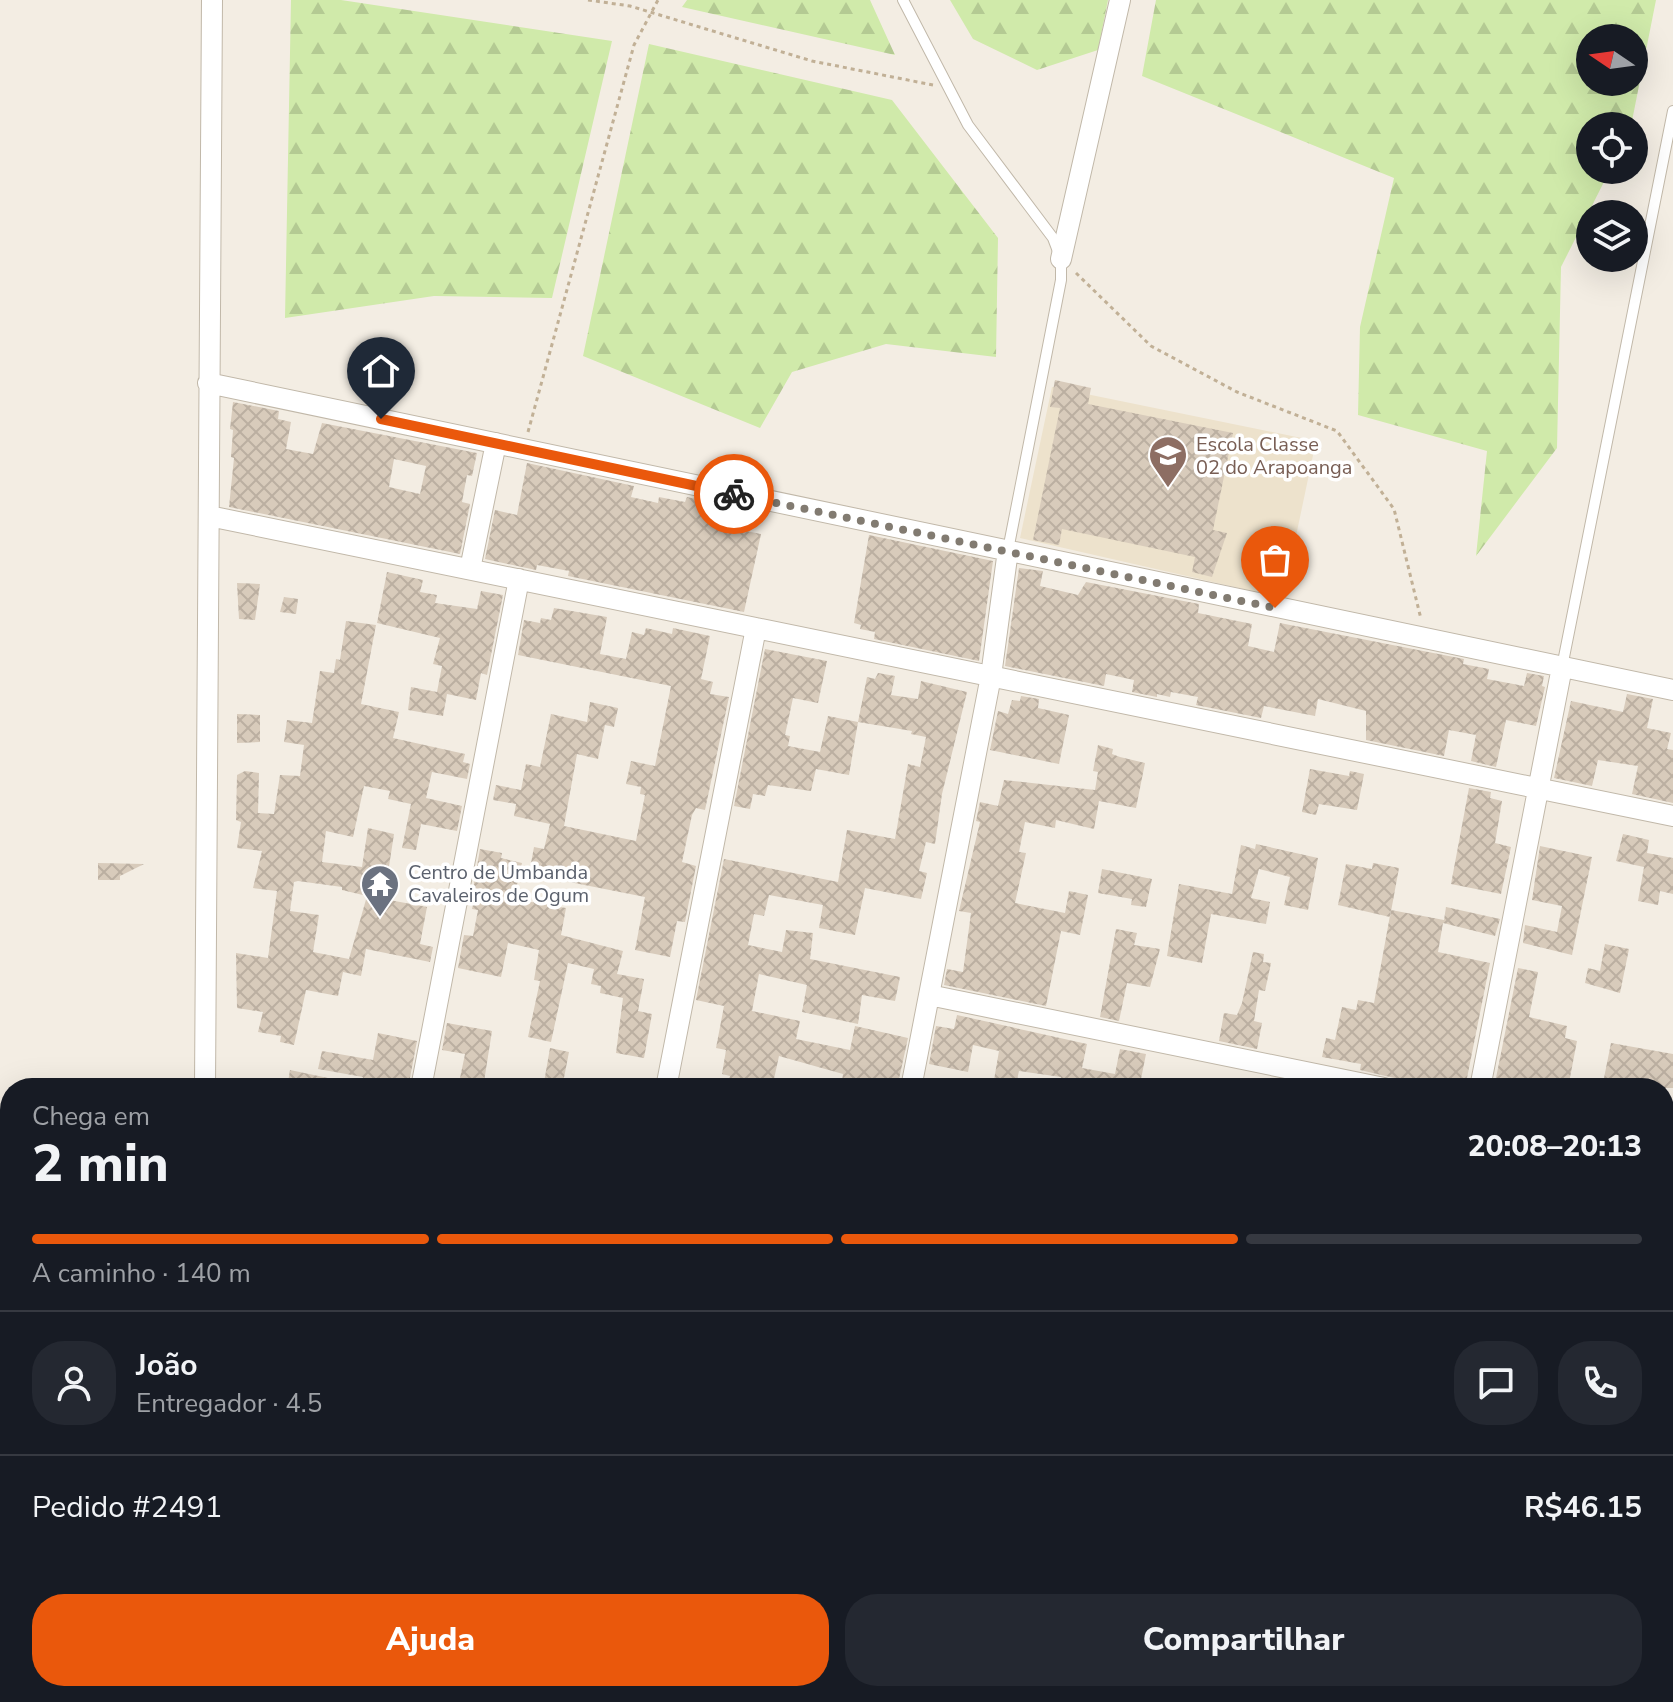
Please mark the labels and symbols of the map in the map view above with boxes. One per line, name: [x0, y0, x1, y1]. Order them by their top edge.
north arrow: [1576, 24, 1648, 96]
pin: [347, 337, 415, 419]
place label: Escola Classe 02 do Arapoanga: [1196, 431, 1352, 481]
school or university icon: Escola Classe 02 do Arapoanga: [1147, 434, 1189, 489]
courier: [694, 454, 774, 534]
pin: [1241, 526, 1309, 608]
place label: Centro de Umbanda Cavaleiros de Ogum: [408, 859, 589, 909]
temple icon: Centro de Umbanda Cavaleiros de Ogum: [359, 863, 401, 918]

